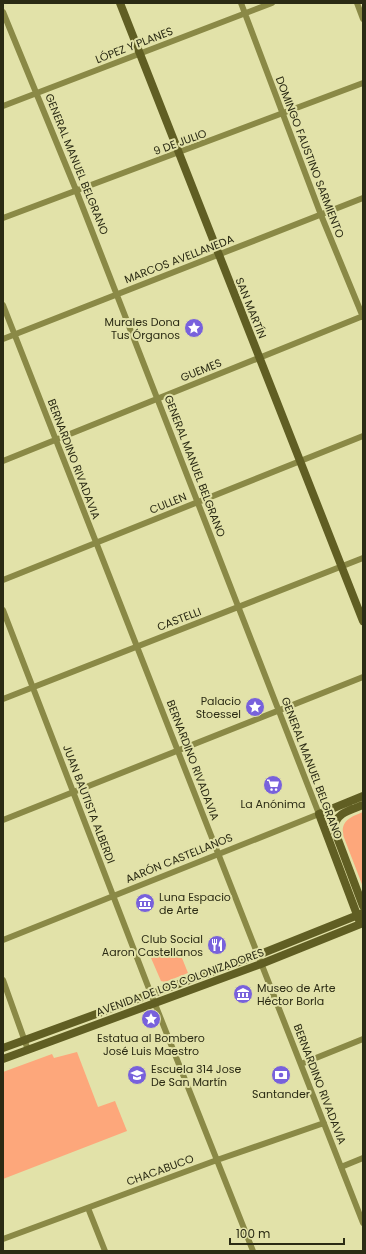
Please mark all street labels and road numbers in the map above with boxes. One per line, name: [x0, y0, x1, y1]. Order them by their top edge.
street label: LÓPEZ Y PLANES: [93, 23, 175, 67]
street label: DOMINGO FAUSTINO SARMIENTO: [272, 74, 348, 240]
street label: GENERAL MANUEL BELGRANO: [41, 91, 113, 237]
street label: 9 DE JULIO: [151, 125, 209, 159]
street label: MARCOS AVELLANEDA: [122, 231, 237, 287]
street label: SAN MARTÍN: [231, 275, 271, 341]
street label: GUEMES: [178, 354, 224, 386]
street label: GENERAL MANUEL BELGRANO: [160, 393, 230, 540]
street label: BERNARDINO RIVADAVIA: [44, 397, 105, 522]
street label: CULLEN: [147, 488, 189, 518]
street label: CASTELLI: [155, 603, 203, 635]
street label: GENERAL MANUEL BELGRANO: [277, 695, 347, 842]
street label: BERNARDINO RIVADAVIA: [163, 698, 224, 823]
street label: JUAN BAUTISTA ALBERDI: [59, 742, 119, 866]
street label: AARÓN CASTELLANOS: [123, 829, 235, 887]
street label: AVENIDA DE LOS COLONIZADORES: [94, 944, 266, 1020]
street label: BERNARDINO RIVADAVIA: [290, 1022, 351, 1147]
street label: CHACABUCO: [124, 1150, 196, 1190]

